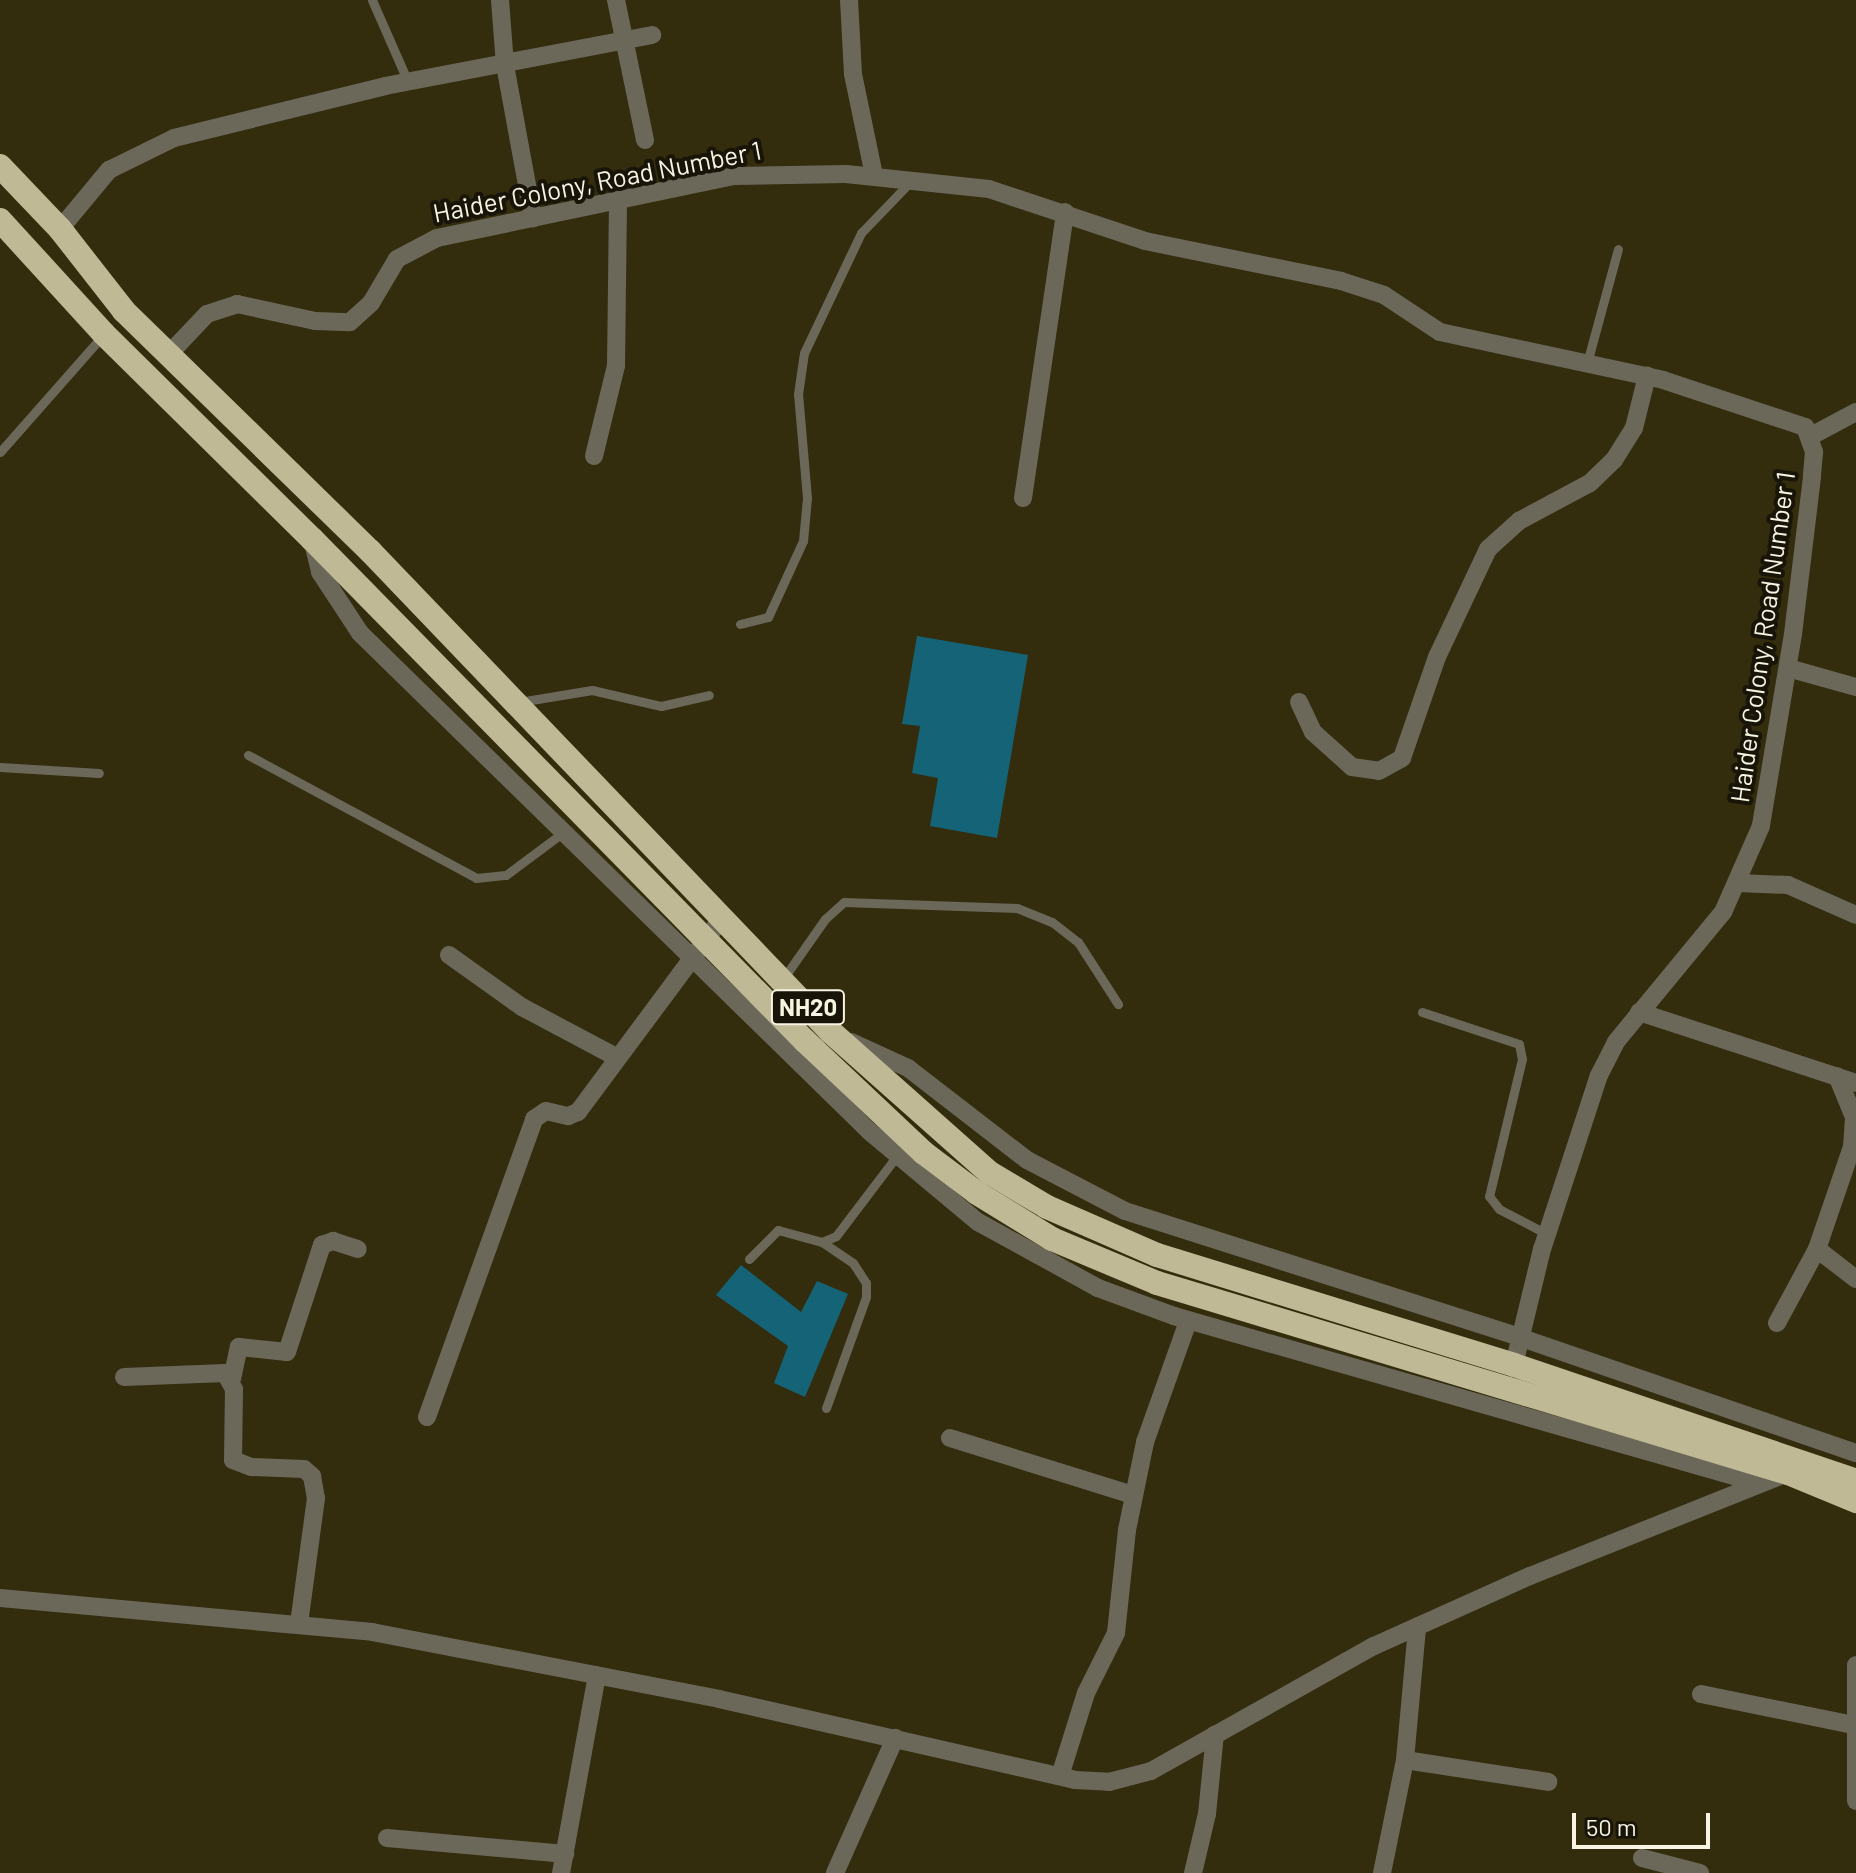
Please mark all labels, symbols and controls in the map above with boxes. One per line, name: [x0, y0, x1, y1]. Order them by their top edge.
street label: Haider Colony, Road Number 1: [430, 134, 764, 228]
street label: Haider Colony, Road Number 1: [1723, 470, 1801, 804]
road number: NH20: [770, 987, 846, 1027]
scale bar: [1576, 1797, 1714, 1847]
text: 50 m: [1586, 1812, 1637, 1841]

